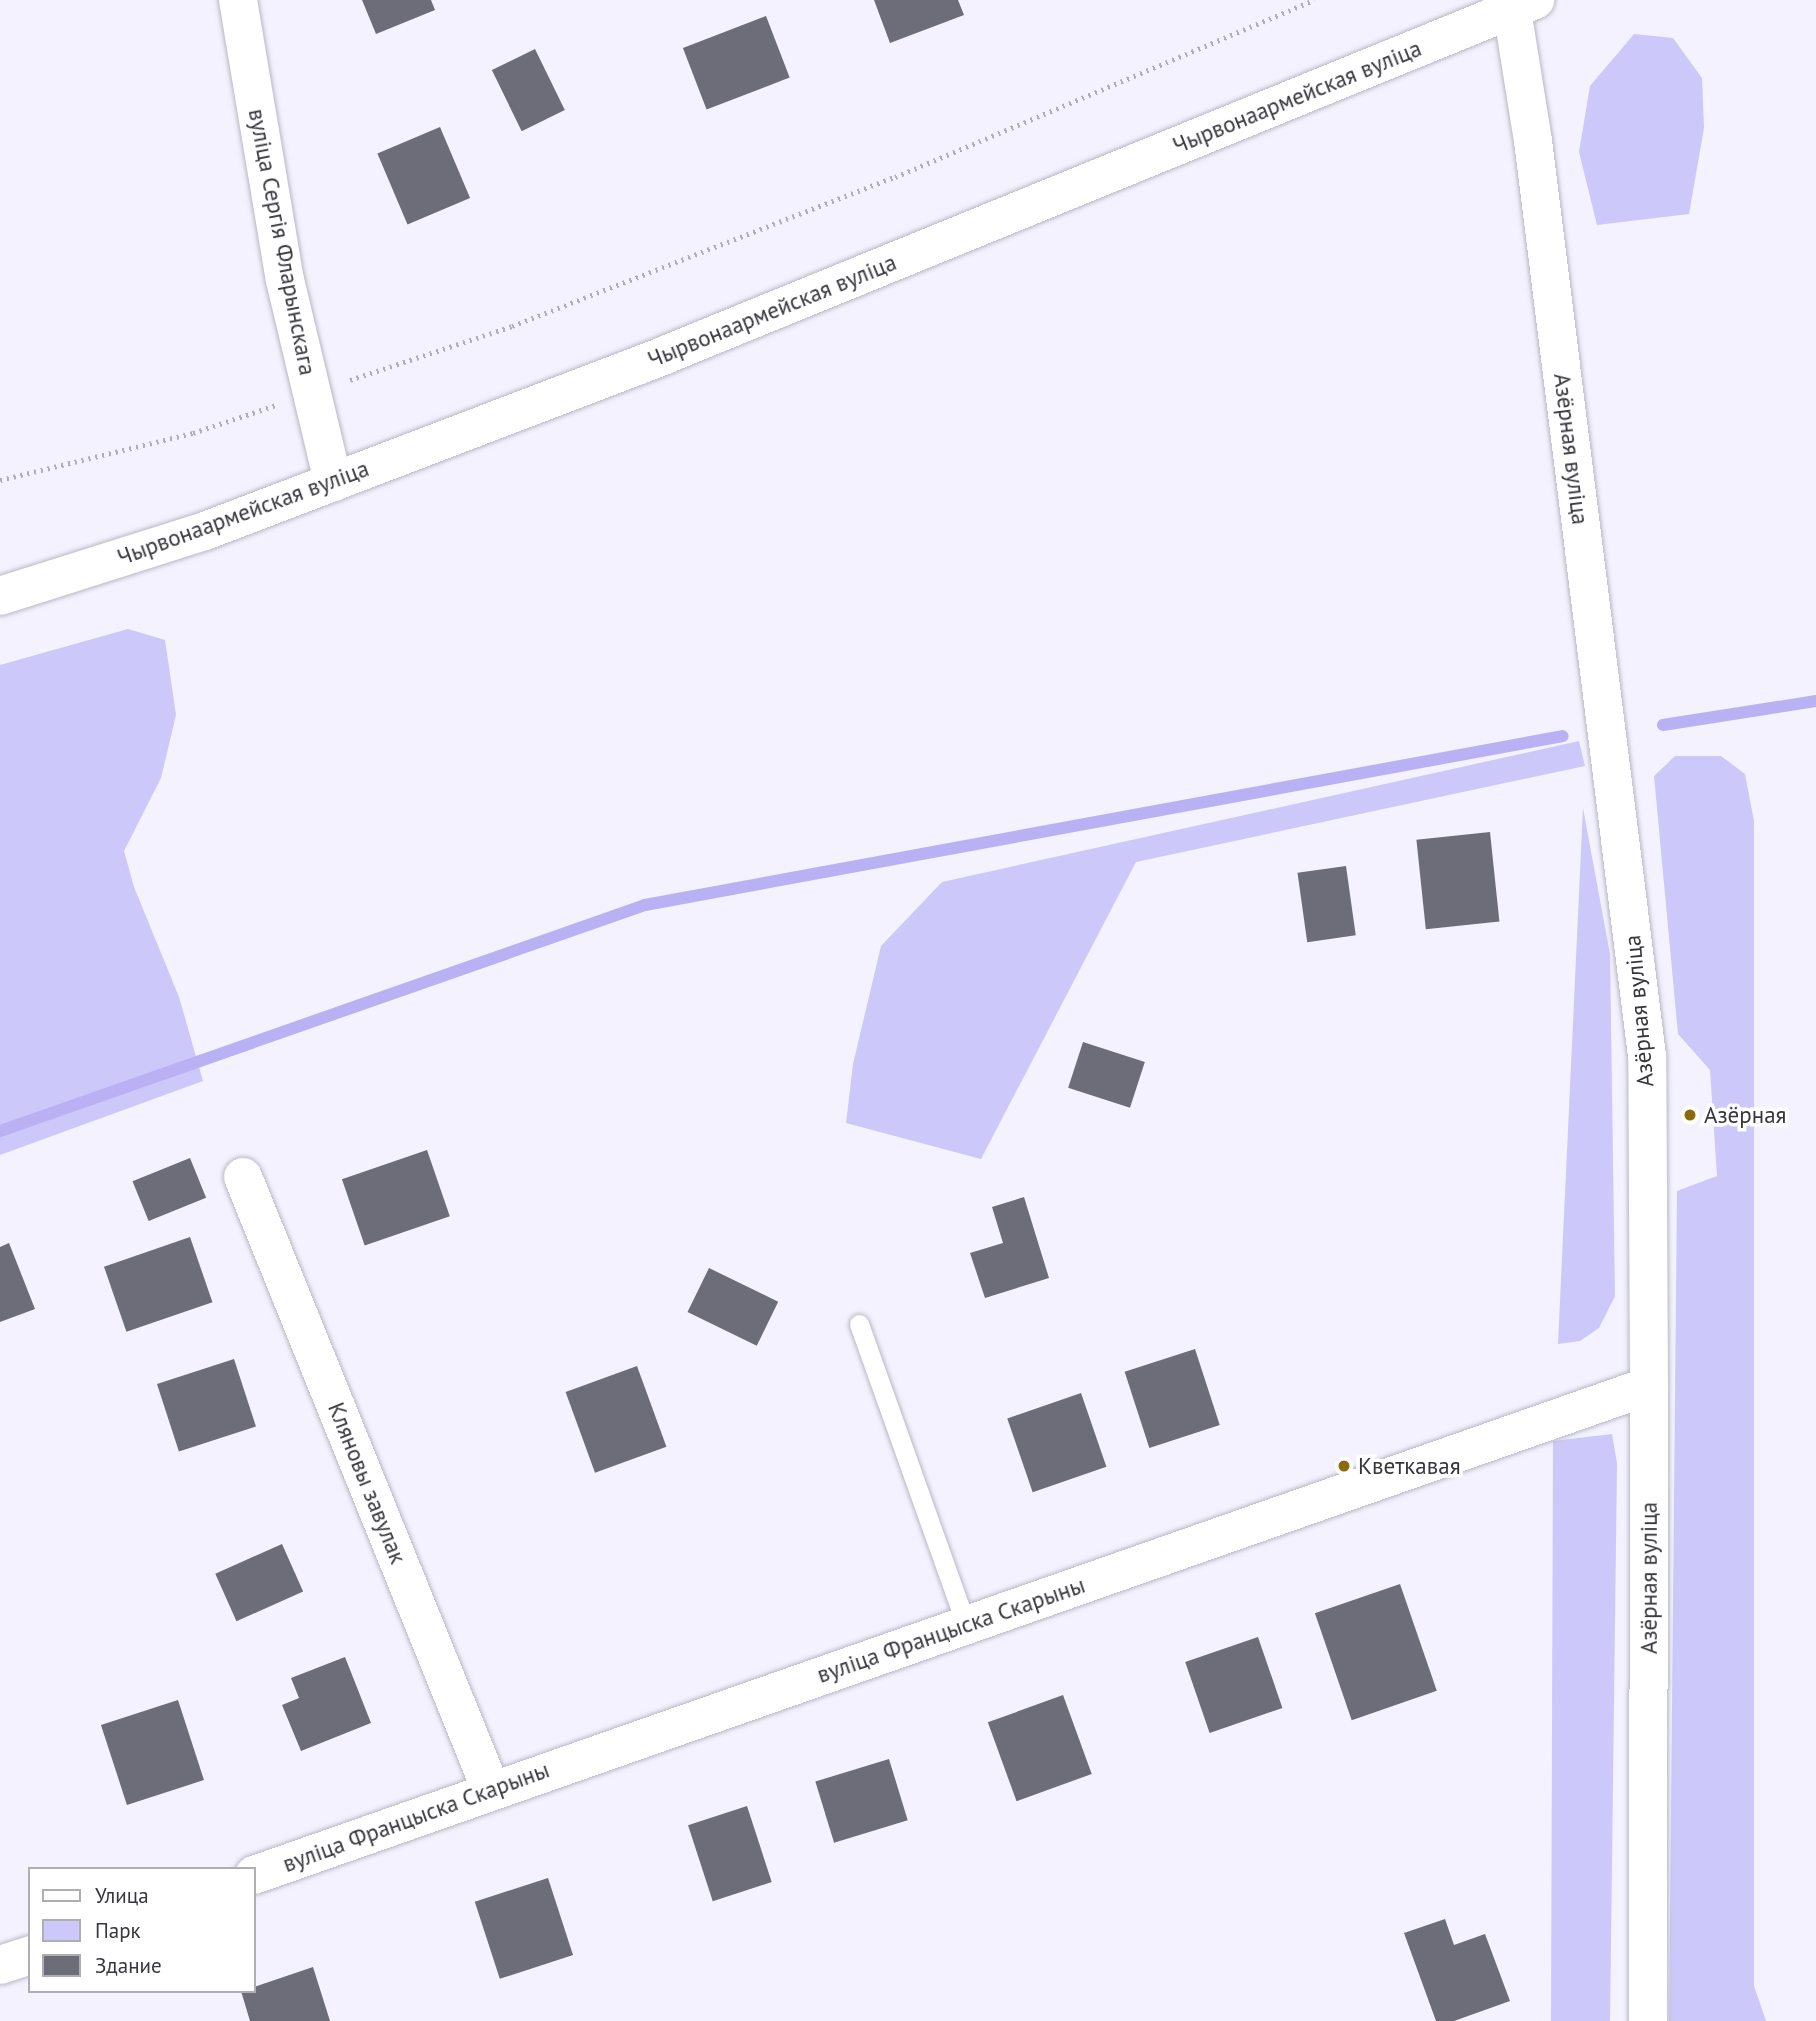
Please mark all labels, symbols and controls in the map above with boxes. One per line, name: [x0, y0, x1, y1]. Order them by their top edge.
street label: Чырвонаармейская вуліца: [1169, 34, 1425, 160]
street label: вуліца Сергія Фларынскага: [243, 106, 321, 378]
street label: Чырвонаармейская вуліца: [644, 248, 900, 374]
street label: Азёрная вуліца: [1548, 372, 1594, 526]
street label: Чырвонаармейская вуліца: [114, 455, 372, 571]
street label: Азёрная вуліца: [1619, 934, 1659, 1088]
place label: Азёрная: [1704, 1101, 1786, 1129]
marker: Азёрная: [1682, 1107, 1698, 1123]
street label: Кляновы завулак: [322, 1398, 412, 1568]
place label: Кветкавая: [1358, 1452, 1461, 1480]
marker: Кветкавая: [1336, 1458, 1352, 1474]
street label: Азёрная вуліца: [1635, 1502, 1663, 1654]
street label: вуліца Францыска Скарыны: [813, 1571, 1089, 1689]
street label: вуліца Францыска Скарыны: [279, 1756, 553, 1878]
legend: [28, 1867, 256, 1993]
text: Улица: [95, 1882, 149, 1909]
text: Парк: [95, 1917, 141, 1944]
text: Здание: [95, 1952, 162, 1979]

